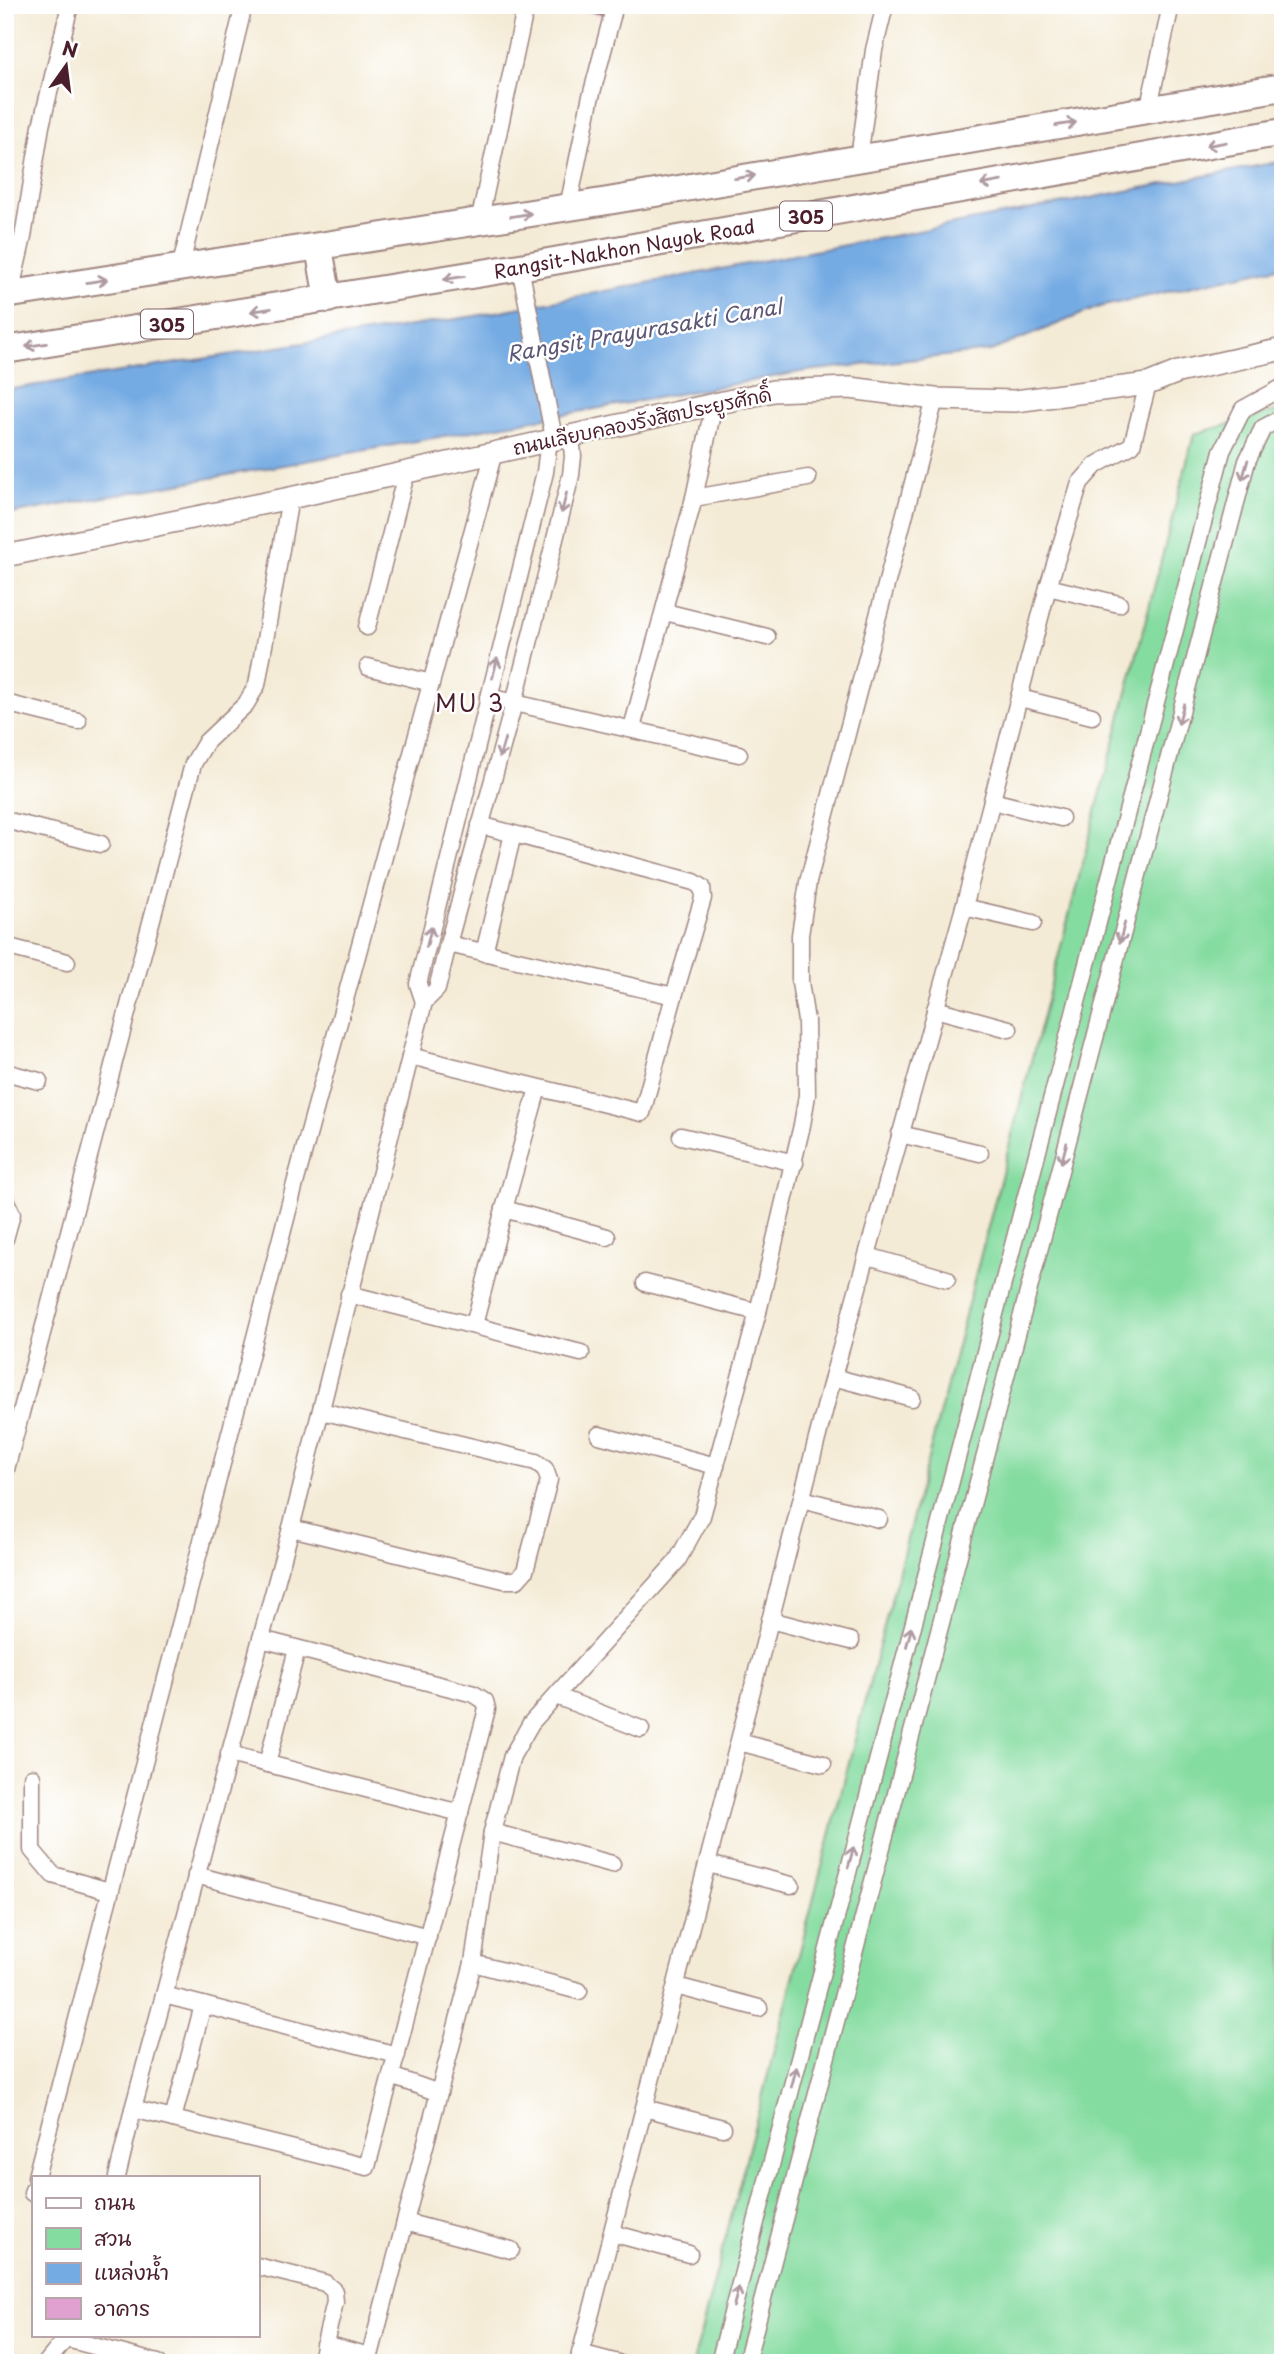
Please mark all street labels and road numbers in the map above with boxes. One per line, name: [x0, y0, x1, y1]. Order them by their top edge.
road number: 305: [780, 202, 832, 230]
street label: Rangsit-Nakhon Nayok Road: [491, 211, 757, 285]
road number: 305: [141, 310, 193, 338]
street label: ถนนเลียบคลองรังสิตประยูรศักดิ์: [510, 378, 774, 463]

